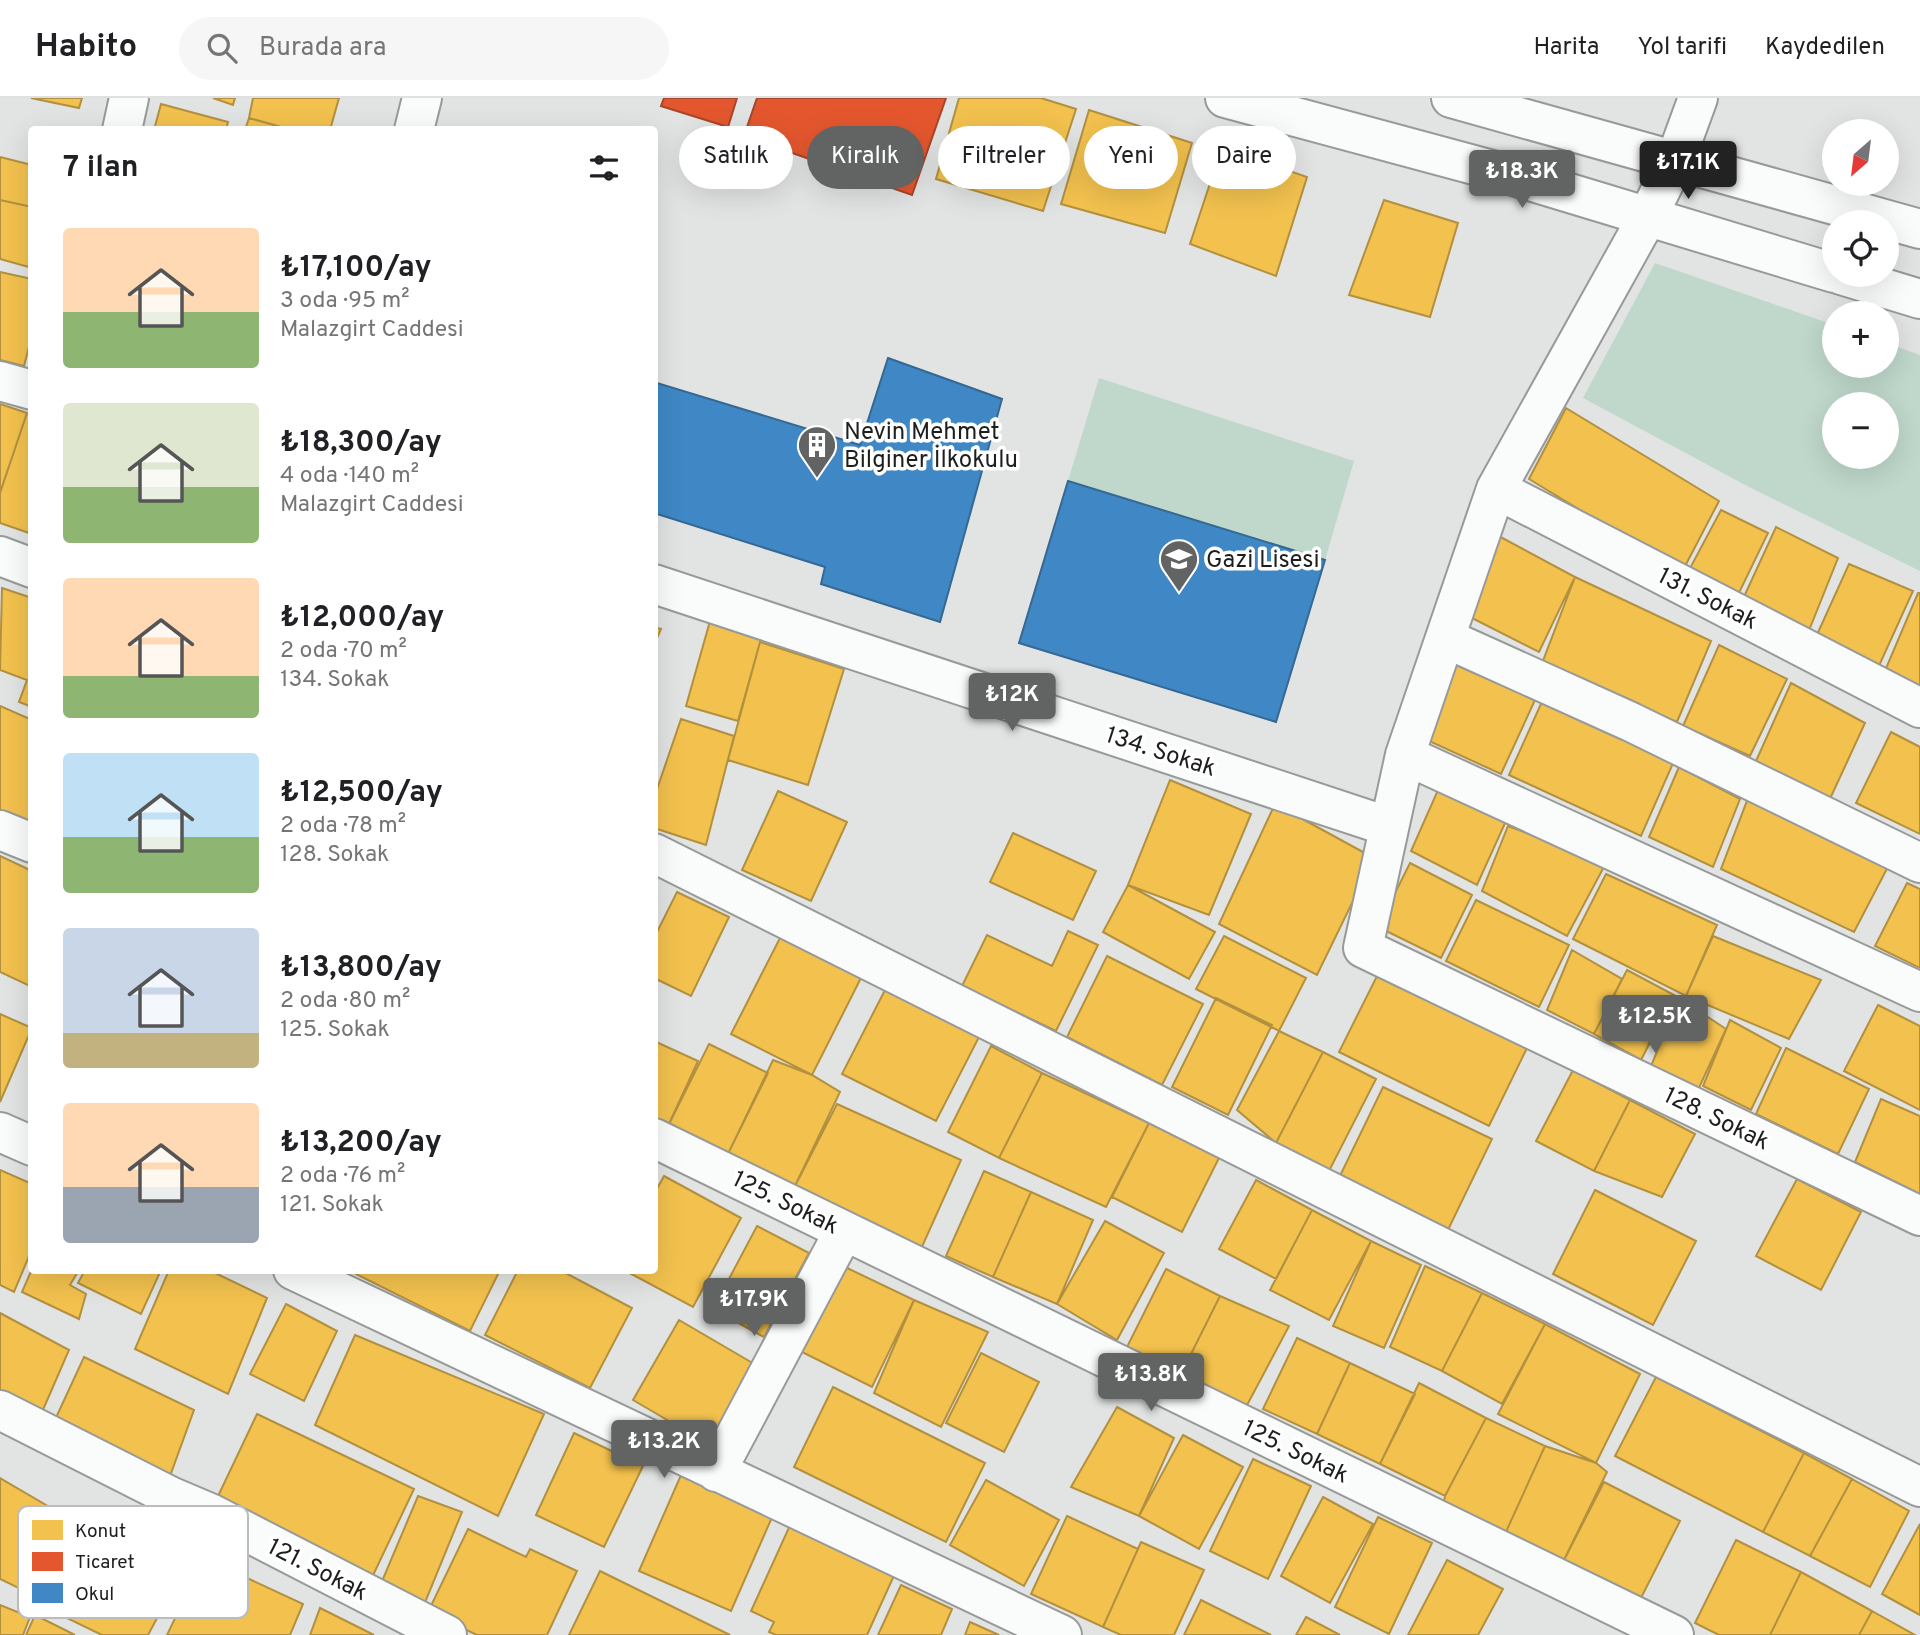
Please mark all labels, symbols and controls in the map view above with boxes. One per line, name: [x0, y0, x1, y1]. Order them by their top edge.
search box: [179, 17, 669, 80]
text: Habito: [35, 27, 137, 69]
icon: search: [203, 29, 241, 67]
text: Burada ara: [259, 32, 386, 65]
text: Harita: [1534, 33, 1599, 63]
text: Yol tarifi: [1637, 33, 1727, 63]
text: Kaydedilen: [1765, 33, 1885, 63]
north arrow: [1822, 119, 1899, 196]
map controls: [1822, 119, 1899, 469]
chip: Satılık: [679, 126, 793, 189]
chip: Kiralık: [807, 126, 924, 189]
chip: Filtreler: [938, 126, 1070, 189]
chip: Yeni: [1084, 126, 1178, 189]
chip: Daire: [1192, 126, 1296, 189]
pin: ₺17.1K: [1631, 141, 1745, 201]
icon: filters: [585, 149, 623, 187]
text: ₺17.1K: [1656, 149, 1720, 178]
text: 7 ilan: [63, 150, 139, 187]
pin: ₺18.3K: [1465, 150, 1579, 210]
text: ₺18.3K: [1485, 158, 1559, 187]
button: locate: [1822, 210, 1899, 287]
text: ₺17,100/ay: [280, 250, 432, 287]
icon: home: [119, 256, 203, 340]
text: 3 oda · 95 m²: [280, 287, 410, 316]
button: +: [1822, 301, 1899, 378]
text: Malazgirt Caddesi: [280, 316, 464, 345]
button: −: [1822, 392, 1899, 469]
place label: Nevin Mehmet Bilginer İlkokulu: [844, 418, 1018, 476]
building icon: Nevin Mehmet Bilginer İlkokulu: [796, 424, 838, 479]
text: ₺18,300/ay: [280, 425, 442, 462]
icon: home: [119, 431, 203, 515]
text: 4 oda · 140 m²: [280, 462, 419, 491]
text: Malazgirt Caddesi: [280, 491, 464, 520]
school or university icon: Gazi Lisesi: [1158, 538, 1200, 593]
place label: Gazi Lisesi: [1206, 546, 1320, 576]
street label: 131. Sokak: [1652, 562, 1762, 638]
text: ₺12,000/ay: [280, 600, 444, 637]
icon: home: [119, 606, 203, 690]
text: 2 oda · 70 m²: [280, 637, 407, 666]
text: 134. Sokak: [280, 666, 389, 695]
pin: ₺12K: [971, 674, 1053, 733]
text: ₺12K: [985, 681, 1039, 710]
street label: 134. Sokak: [1101, 721, 1219, 785]
text: ₺12,500/ay: [280, 775, 443, 812]
icon: home: [119, 781, 203, 865]
text: 2 oda · 78 m²: [280, 812, 406, 841]
text: 128. Sokak: [280, 841, 389, 870]
text: ₺13,800/ay: [280, 950, 442, 987]
icon: home: [119, 956, 203, 1040]
text: 2 oda · 80 m²: [280, 987, 410, 1016]
pin: ₺12.5K: [1598, 996, 1712, 1055]
text: ₺12.5K: [1618, 1003, 1692, 1032]
text: 125. Sokak: [280, 1016, 390, 1045]
street label: 128. Sokak: [1658, 1081, 1774, 1158]
text: ₺13,200/ay: [280, 1125, 442, 1162]
icon: home: [119, 1131, 203, 1215]
text: 2 oda · 76 m²: [280, 1162, 405, 1191]
street label: 125. Sokak: [727, 1165, 843, 1242]
text: 121. Sokak: [280, 1191, 384, 1220]
pin: ₺17.9K: [697, 1278, 811, 1338]
text: ₺17.9K: [719, 1286, 789, 1315]
pin: ₺13.8K: [1094, 1354, 1208, 1413]
text: ₺13.8K: [1114, 1361, 1188, 1390]
street label: 125. Sokak: [1237, 1414, 1353, 1491]
pin: ₺13.2K: [607, 1420, 721, 1480]
text: ₺13.2K: [627, 1428, 701, 1457]
legend: [18, 1506, 248, 1618]
text: Konut: [75, 1520, 126, 1544]
street label: 121. Sokak: [262, 1533, 372, 1609]
text: Ticaret: [75, 1551, 135, 1575]
text: Okul: [75, 1583, 114, 1607]

